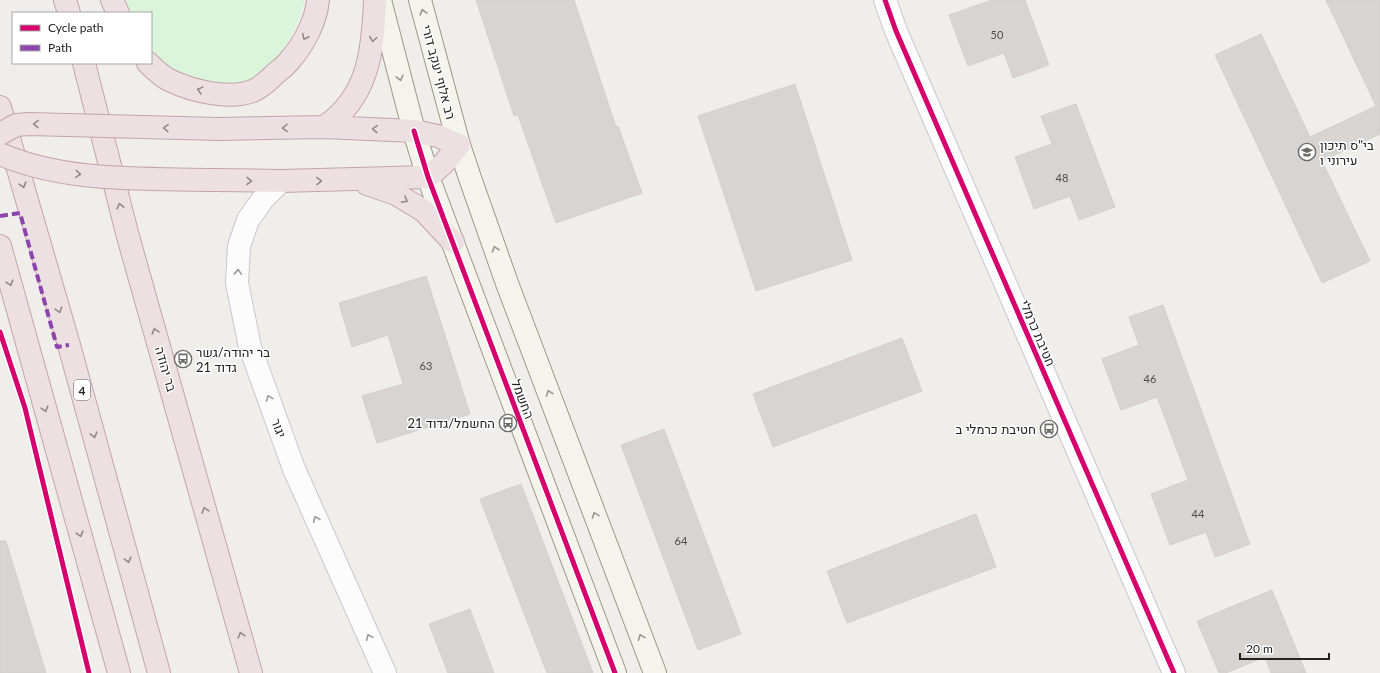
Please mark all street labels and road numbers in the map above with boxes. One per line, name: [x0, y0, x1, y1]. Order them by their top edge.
street label: רב אלוף יעקב דורי: [419, 23, 459, 121]
street label: חטיבת כרמלי: [1017, 297, 1059, 369]
street label: בר יהודה: [152, 345, 180, 394]
street label: החשמל: [508, 377, 538, 421]
road number: 4: [74, 380, 90, 400]
street label: יגור: [268, 416, 290, 440]

